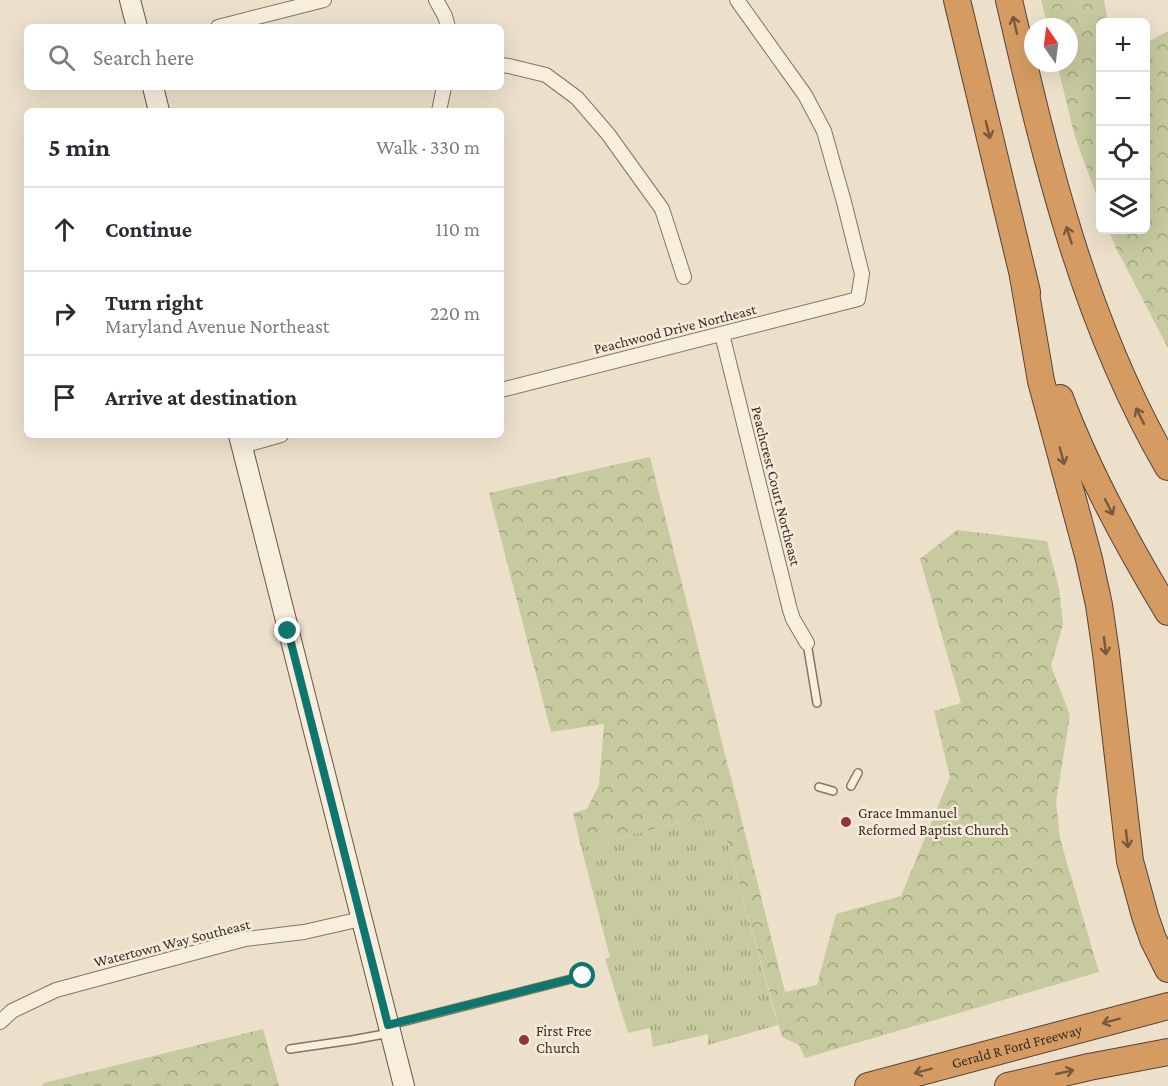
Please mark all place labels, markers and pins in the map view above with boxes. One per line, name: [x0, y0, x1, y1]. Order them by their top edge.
place label: Grace Immanuel Reformed Baptist Church: [858, 805, 1009, 839]
marker: Grace Immanuel Reformed Baptist Church: [839, 815, 853, 829]
place label: First Free Church: [536, 1023, 592, 1056]
marker: First Free Church: [517, 1033, 531, 1047]

